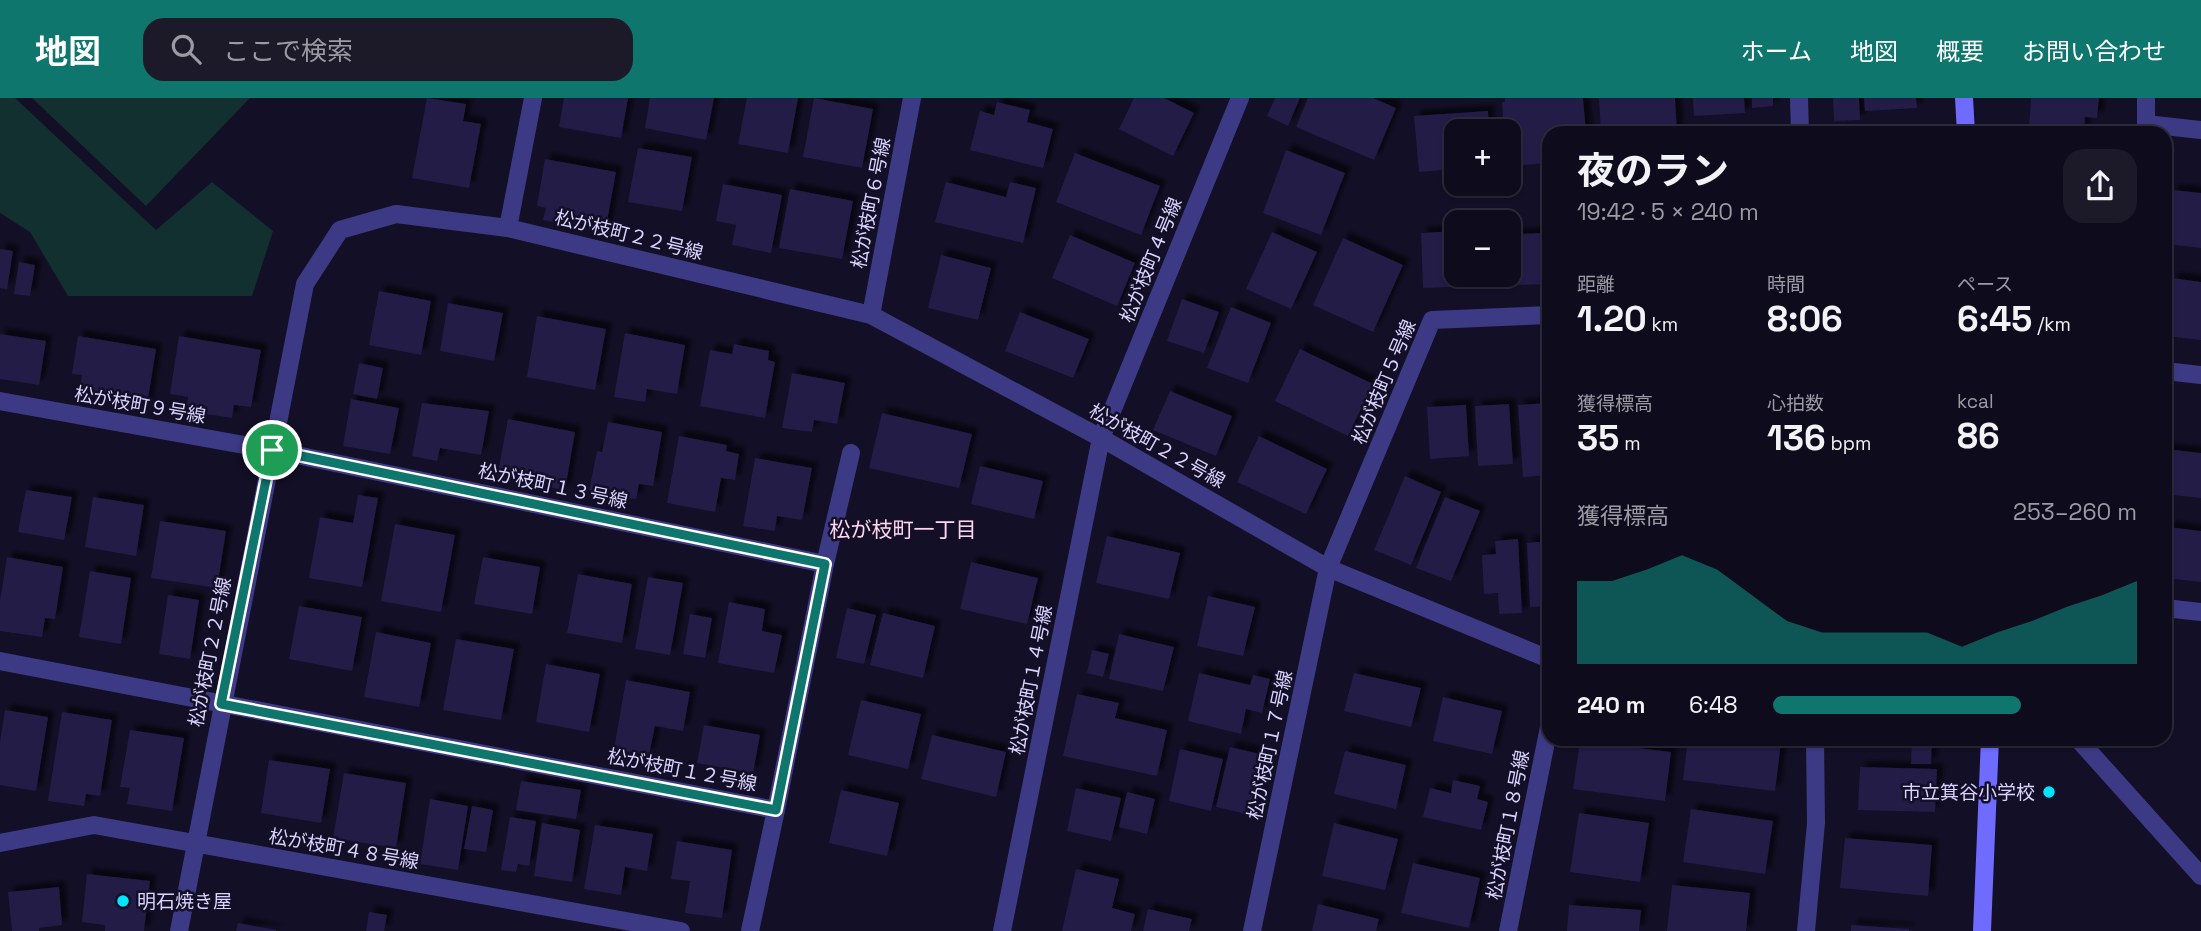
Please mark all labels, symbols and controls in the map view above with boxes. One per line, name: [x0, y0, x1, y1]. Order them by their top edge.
search box: [143, 18, 633, 81]
icon: search: [167, 30, 205, 68]
text: 地図: [35, 31, 101, 73]
text: ここで検索: [223, 34, 353, 68]
text: ホーム: [1741, 36, 1812, 67]
text: 地図: [1850, 36, 1898, 67]
text: 概要: [1936, 36, 1984, 67]
text: お問い合わせ: [2022, 36, 2166, 67]
map controls: [1444, 119, 1521, 287]
button: +: [1444, 119, 1521, 196]
street label: 松が枝町６号線: [846, 135, 896, 271]
text: 夜のラン: [1577, 147, 1729, 195]
button: share: [2063, 149, 2137, 223]
street label: 松が枝町４号線: [1114, 194, 1188, 326]
text: 19:42 · 5 × 240 m: [1577, 197, 1759, 227]
street label: 松が枝町２２号線: [552, 204, 706, 266]
button: −: [1444, 210, 1521, 287]
text: 距離: [1577, 272, 1615, 297]
text: 時間: [1767, 272, 1805, 297]
text: ペース: [1957, 272, 2013, 297]
text: 1.20: [1577, 297, 1647, 341]
text: 8:06: [1767, 297, 1843, 341]
text: 6:45: [1957, 297, 2032, 341]
text: km: [1647, 312, 1678, 337]
text: /km: [2032, 312, 2071, 337]
street label: 松が枝町５号線: [1347, 316, 1421, 448]
street label: 松が枝町９号線: [72, 381, 208, 429]
text: kcal: [1957, 389, 1994, 414]
text: 獲得標高: [1577, 391, 1653, 416]
text: 心拍数: [1767, 391, 1824, 416]
street label: 松が枝町２２号線: [1084, 398, 1230, 494]
text: 86: [1957, 414, 2000, 458]
text: 35: [1577, 416, 1619, 460]
text: 136: [1767, 416, 1826, 460]
pin: [242, 420, 302, 480]
icon: arrive: [253, 431, 291, 469]
text: m: [1619, 431, 1641, 456]
text: bpm: [1826, 431, 1871, 456]
street label: 松が枝町１３号線: [476, 458, 630, 514]
text: 253–260 m: [2013, 497, 2137, 527]
text: 獲得標高: [1577, 501, 1669, 531]
district label: 松が枝町一丁目: [830, 516, 977, 543]
street label: 松が枝町２２号線: [183, 575, 237, 729]
street label: 松が枝町１４号線: [1004, 603, 1058, 757]
street label: 松が枝町１７号線: [1242, 668, 1298, 822]
text: 240 m: [1577, 690, 1645, 720]
text: 6:48: [1689, 690, 1738, 720]
street label: 松が枝町１２号線: [605, 743, 759, 797]
street label: 松が枝町１８号線: [1481, 748, 1535, 902]
place label: 市立箕谷小学校: [1902, 780, 2035, 805]
marker: 市立箕谷小学校: [2041, 784, 2057, 800]
street label: 松が枝町４８号線: [267, 823, 421, 875]
place label: 明石焼き屋: [137, 889, 232, 914]
marker: 明石焼き屋: [115, 893, 131, 909]

